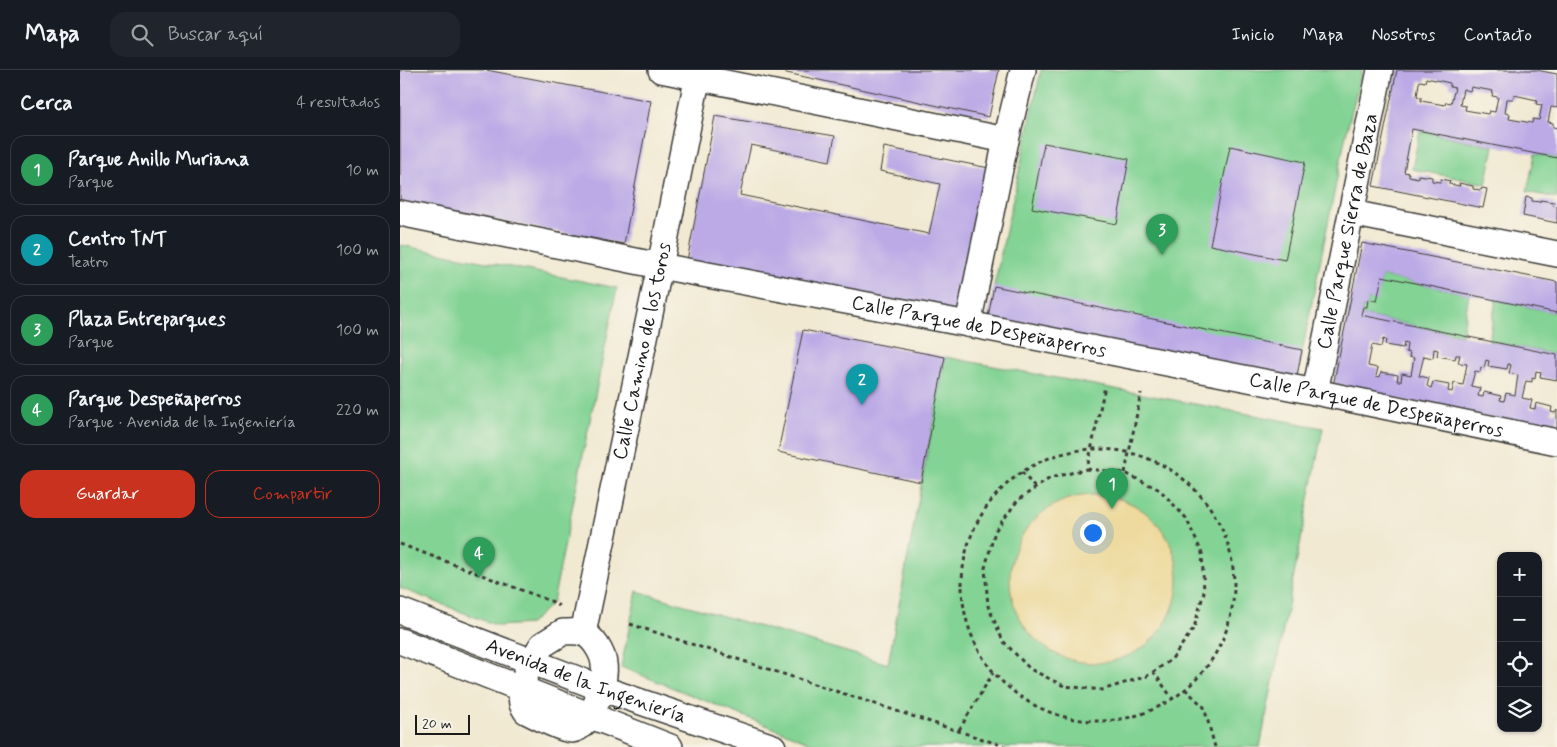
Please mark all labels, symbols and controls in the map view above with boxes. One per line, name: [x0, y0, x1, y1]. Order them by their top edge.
search box: [110, 12, 460, 57]
text: Mapa: [25, 19, 80, 50]
icon: search: [128, 21, 156, 49]
text: Buscar aquí: [168, 22, 263, 47]
text: Inicio: [1232, 23, 1274, 47]
text: Mapa: [1302, 23, 1343, 47]
text: Nosotros: [1371, 23, 1436, 47]
text: Contacto: [1464, 23, 1532, 47]
text: Cerca: [20, 89, 73, 117]
text: 4 resultados: [296, 92, 380, 113]
street label: Calle Parque Sierra de Baza: [1310, 111, 1384, 352]
text: Parque Anillo Muriana: [68, 147, 249, 172]
text: 1: [33, 160, 41, 181]
text: 10 m: [346, 160, 379, 181]
text: Parque: [68, 172, 114, 193]
pin: 3: [1146, 214, 1178, 255]
text: Centro TNT: [68, 227, 167, 252]
text: 2: [33, 240, 41, 261]
text: 100 m: [336, 240, 379, 261]
street label: Calle Camino de los toros: [606, 240, 678, 462]
text: Teatro: [68, 252, 108, 273]
street label: Calle Parque de Despeñaperros: [849, 289, 1109, 364]
text: Plaza Entreparques: [68, 307, 226, 332]
text: 3: [33, 320, 41, 341]
text: 100 m: [336, 320, 379, 341]
text: Parque: [68, 332, 114, 353]
pin: 2: [846, 364, 878, 405]
street label: Calle Parque de Despeñaperros: [1247, 366, 1506, 444]
text: Parque Despeñaperros: [68, 387, 241, 412]
text: 4: [32, 400, 42, 421]
text: 220 m: [336, 400, 379, 421]
text: Parque · Avenida de la Ingeniería: [68, 412, 296, 433]
pin: 1: [1096, 468, 1128, 509]
button: Guardar: [20, 470, 195, 518]
button: Compartir: [205, 470, 380, 518]
your location: [1080, 520, 1106, 546]
pin: 4: [463, 537, 495, 578]
map controls: [1497, 552, 1542, 732]
button: +: [1497, 552, 1542, 597]
button: −: [1497, 597, 1542, 642]
street label: Avenida de la Ingeniería: [482, 632, 690, 730]
button: locate: [1497, 642, 1542, 687]
button: layers: [1497, 687, 1542, 732]
scale bar: [415, 712, 470, 735]
text: 20 m: [422, 715, 452, 733]

